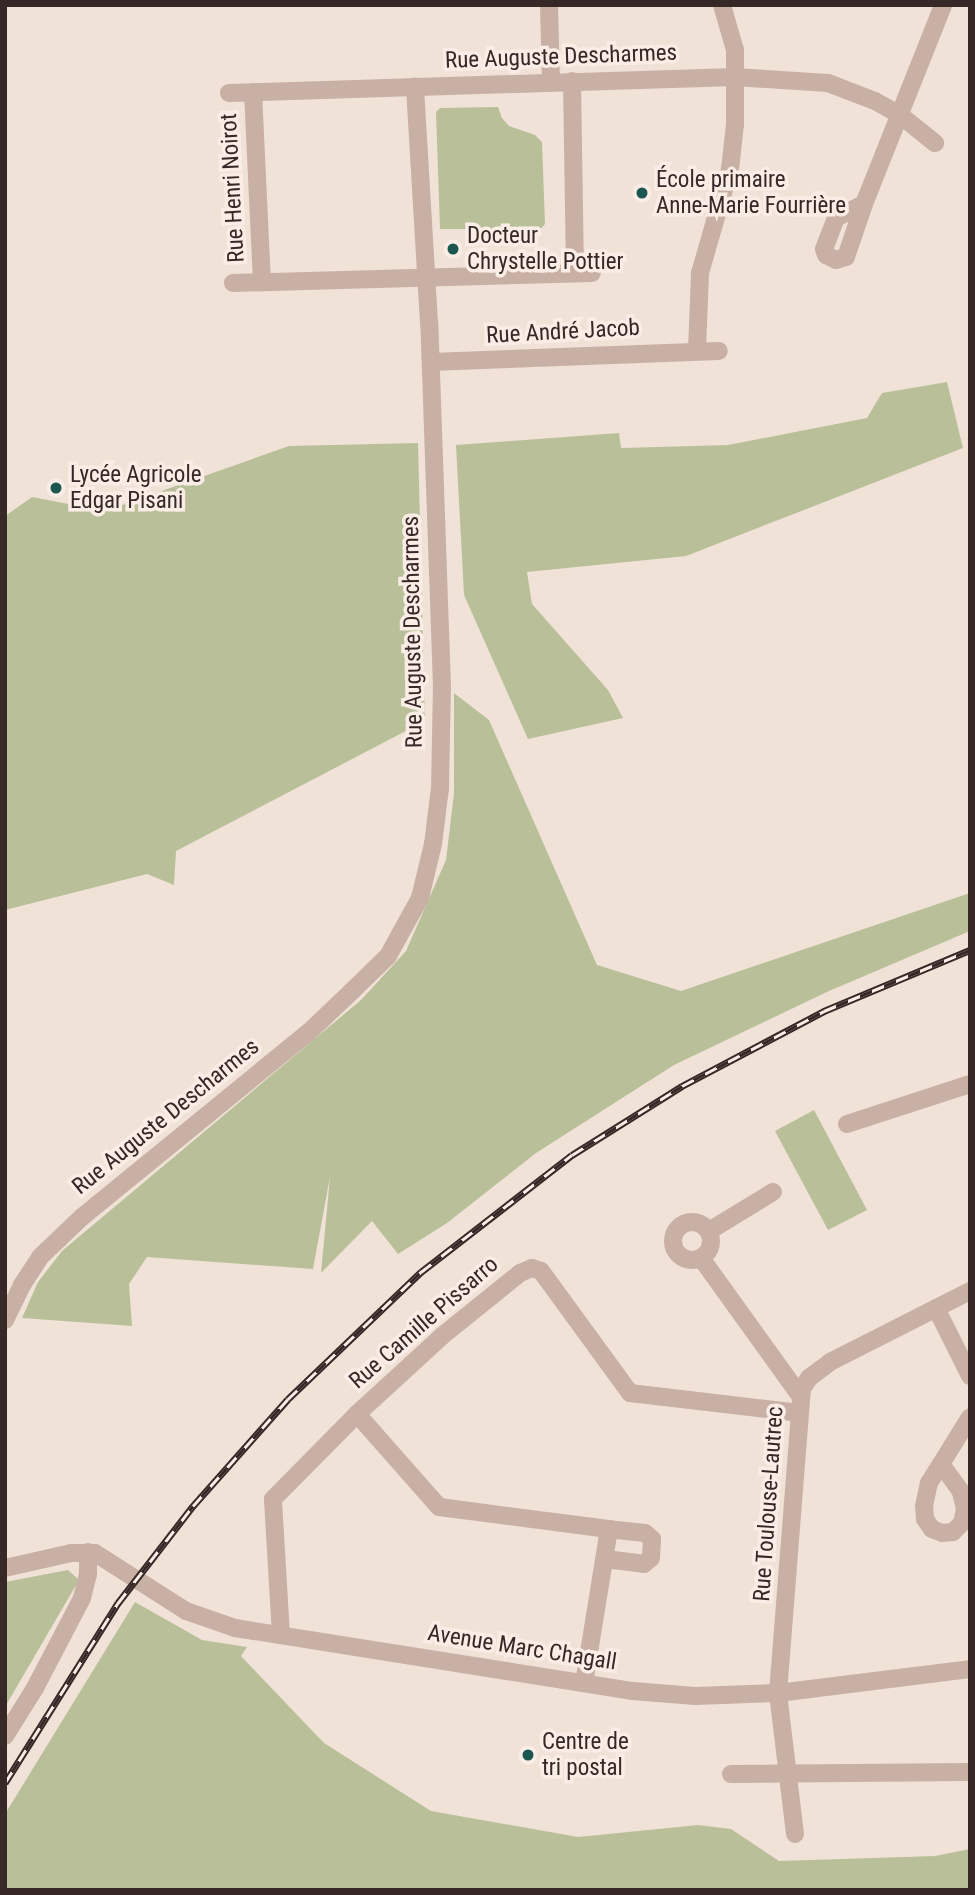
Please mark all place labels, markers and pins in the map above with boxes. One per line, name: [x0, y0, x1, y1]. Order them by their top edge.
place label: École primaire Anne-Marie Fourrière: [656, 166, 846, 220]
marker: École primaire Anne-Marie Fourrière: [634, 185, 650, 201]
place label: Docteur Chrystelle Pottier: [467, 222, 623, 276]
marker: Docteur Chrystelle Pottier: [445, 241, 461, 257]
place label: Lycée Agricole Edgar Pisani: [70, 461, 201, 515]
marker: Lycée Agricole Edgar Pisani: [48, 480, 64, 496]
place label: Centre de tri postal: [542, 1728, 629, 1782]
marker: Centre de tri postal: [520, 1747, 536, 1763]

